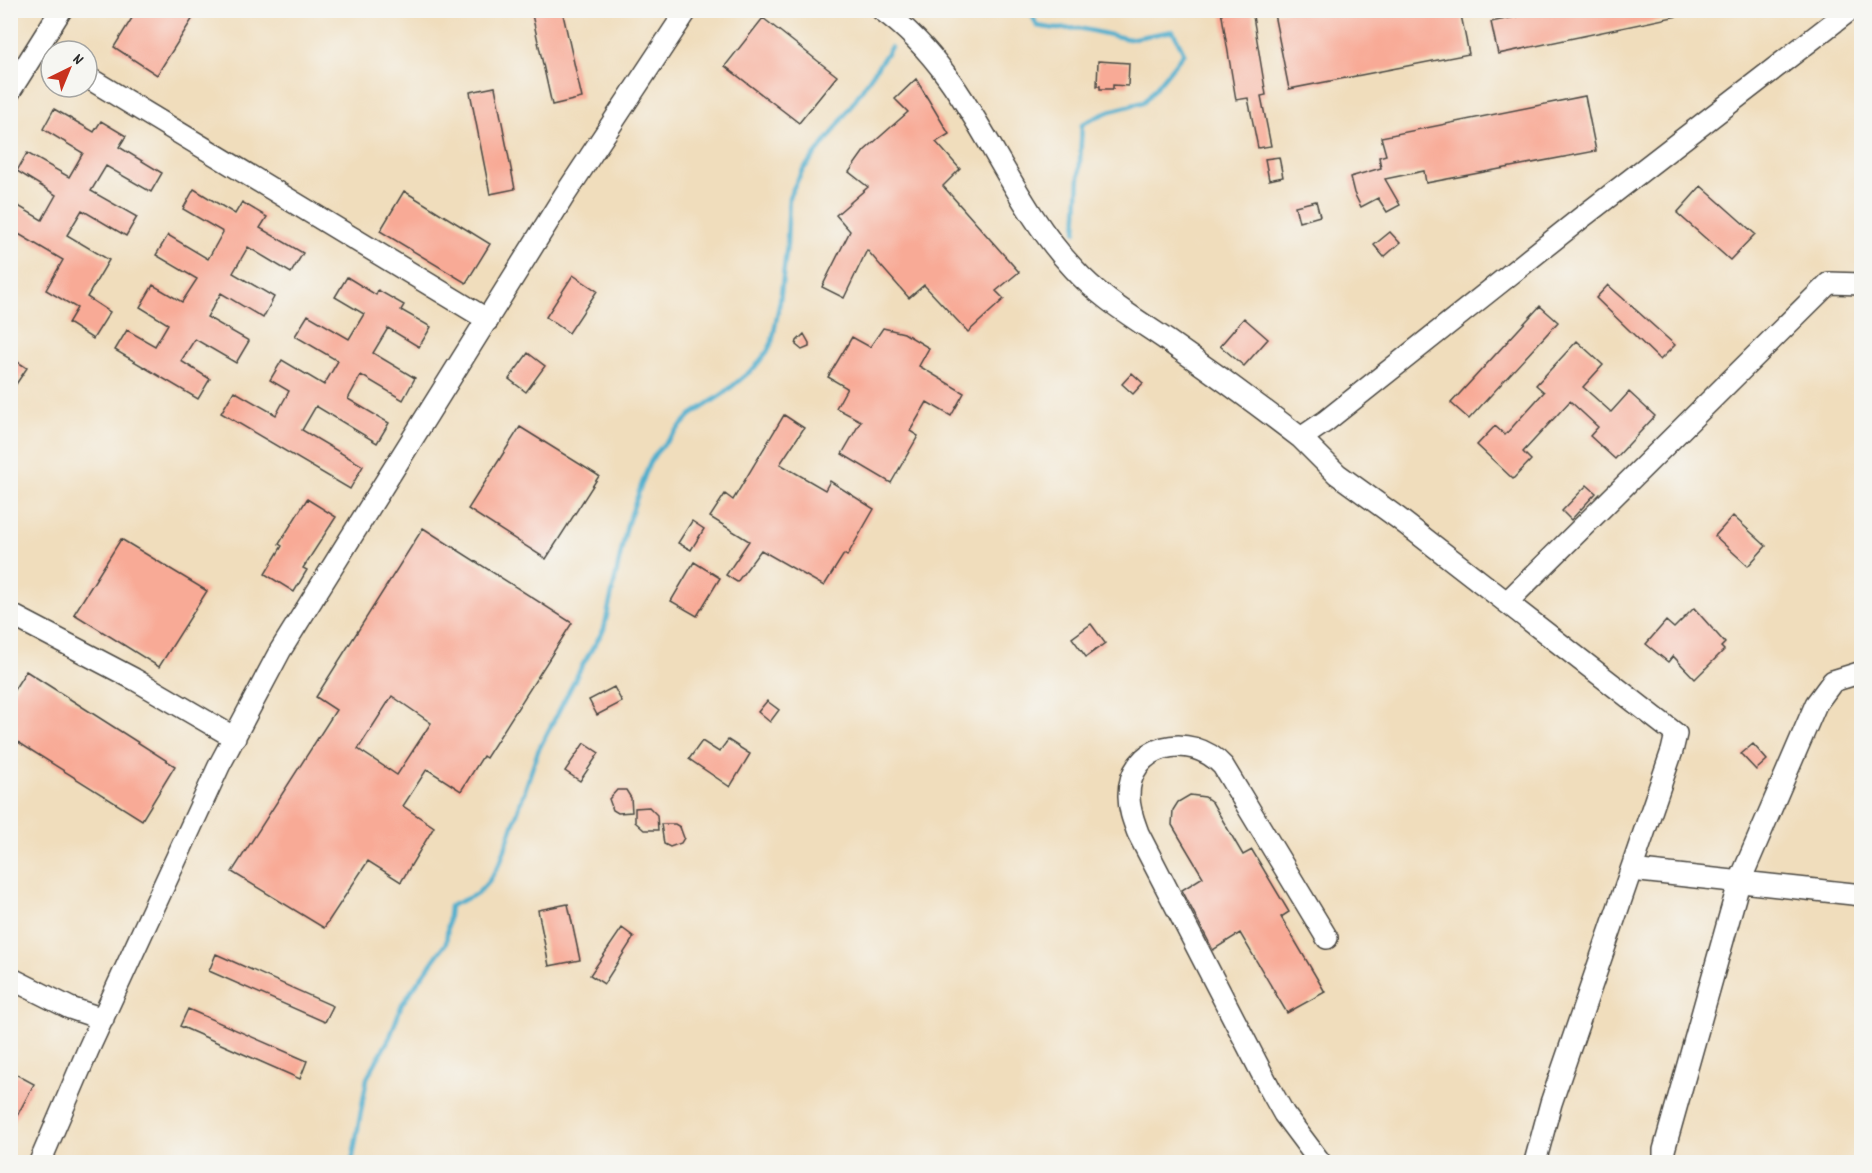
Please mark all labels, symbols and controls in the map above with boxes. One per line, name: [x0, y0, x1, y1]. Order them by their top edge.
north arrow: [39, 39, 99, 99]
text: N: [67, 49, 88, 71]

